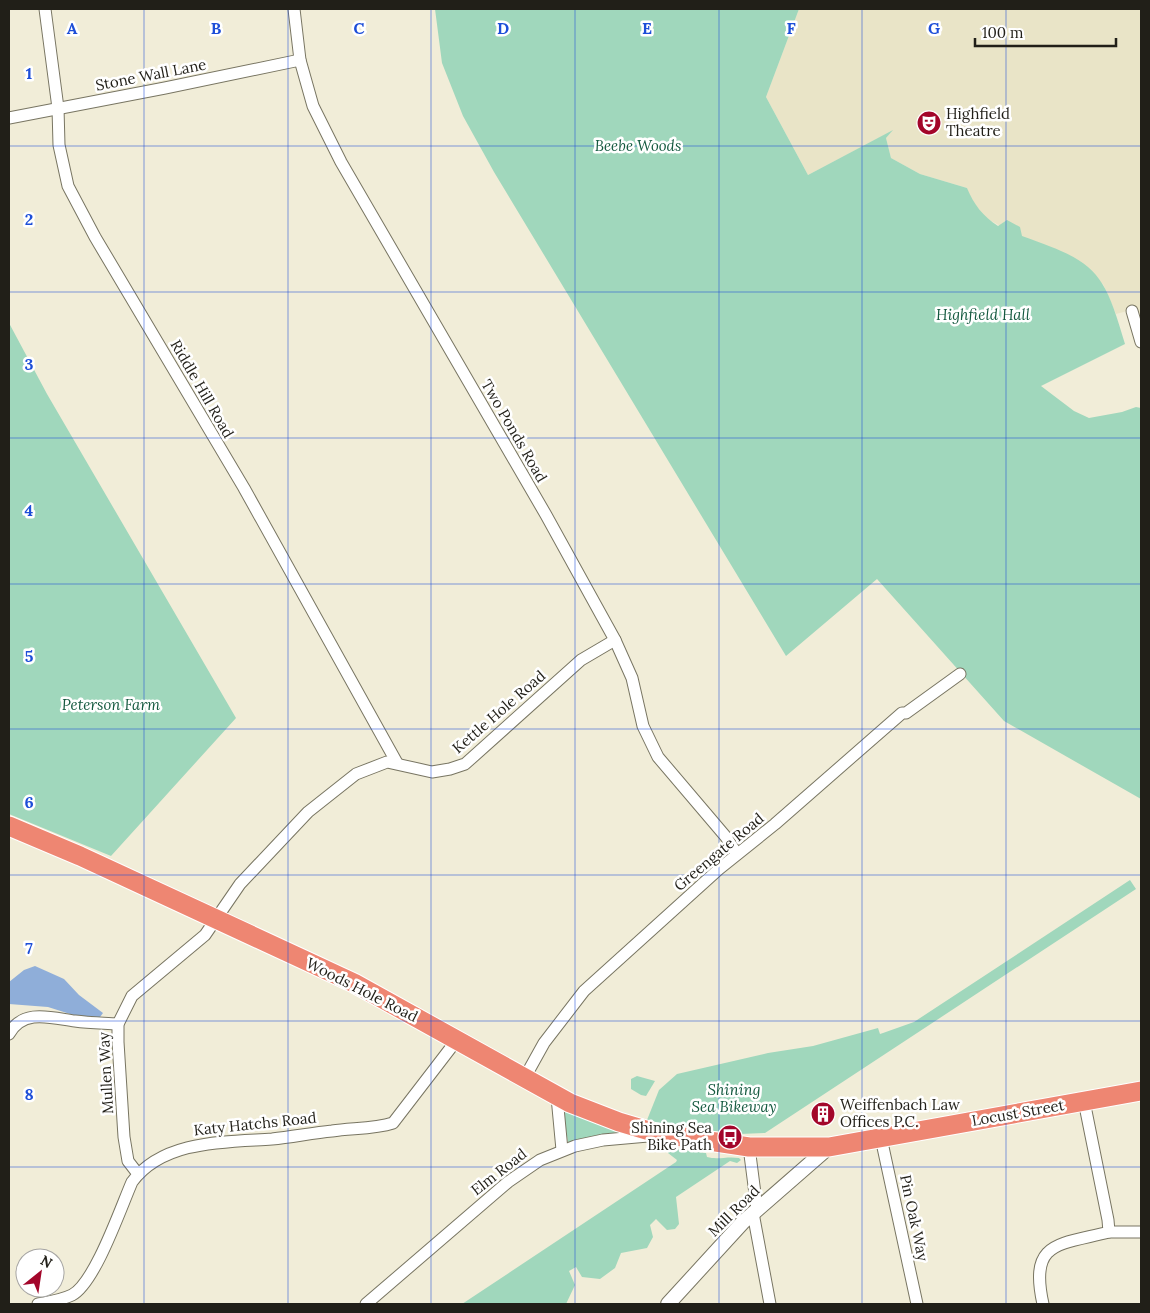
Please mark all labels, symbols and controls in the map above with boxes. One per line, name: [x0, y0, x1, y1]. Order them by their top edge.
scale bar: [975, 15, 1116, 47]
text: A: [67, 18, 78, 38]
text: B: [211, 18, 222, 38]
text: C: [353, 18, 365, 38]
text: D: [497, 18, 509, 38]
text: E: [642, 18, 652, 38]
text: F: [786, 18, 796, 38]
text: G: [928, 18, 940, 38]
text: 100 m: [982, 23, 1023, 42]
street label: Stone Wall Lane: [94, 54, 208, 95]
text: 1: [26, 63, 32, 83]
place label: Highfield Theatre: [946, 104, 1010, 140]
theatre icon: Highfield Theatre: [916, 110, 942, 136]
park label: Beebe Woods: [595, 136, 681, 155]
text: 2: [25, 209, 33, 229]
park label: Highfield Hall: [936, 305, 1031, 324]
street label: Riddle Hill Road: [167, 336, 238, 441]
text: 3: [25, 354, 34, 374]
street label: Two Ponds Road: [477, 376, 552, 486]
text: 4: [25, 500, 34, 520]
text: 5: [25, 646, 34, 666]
street label: Kettle Hole Road: [448, 666, 549, 757]
park label: Peterson Farm: [62, 695, 160, 714]
text: 6: [24, 792, 34, 812]
street label: Greengate Road: [670, 808, 768, 895]
text: 7: [25, 938, 33, 958]
street label: Woods Hole Road: [303, 953, 421, 1026]
street label: Mullen Way: [94, 1032, 117, 1114]
park label: Shining Sea Bikeway: [692, 1080, 776, 1116]
text: 8: [24, 1084, 34, 1104]
place label: Weiffenbach Law Offices P.C.: [840, 1095, 960, 1131]
street label: Locust Street: [970, 1095, 1066, 1130]
building icon: Weiffenbach Law Offices P.C.: [810, 1101, 836, 1127]
street label: Katy Hatchs Road: [193, 1108, 317, 1139]
place label: Shining Sea Bike Path: [631, 1118, 712, 1154]
bus stop icon: Shining Sea Bike Path: [717, 1124, 743, 1150]
street label: Elm Road: [467, 1144, 530, 1199]
street label: Pin Oak Way: [896, 1173, 933, 1263]
street label: Mill Road: [704, 1181, 763, 1240]
north arrow: [15, 1248, 65, 1298]
text: N: [37, 1251, 56, 1272]

